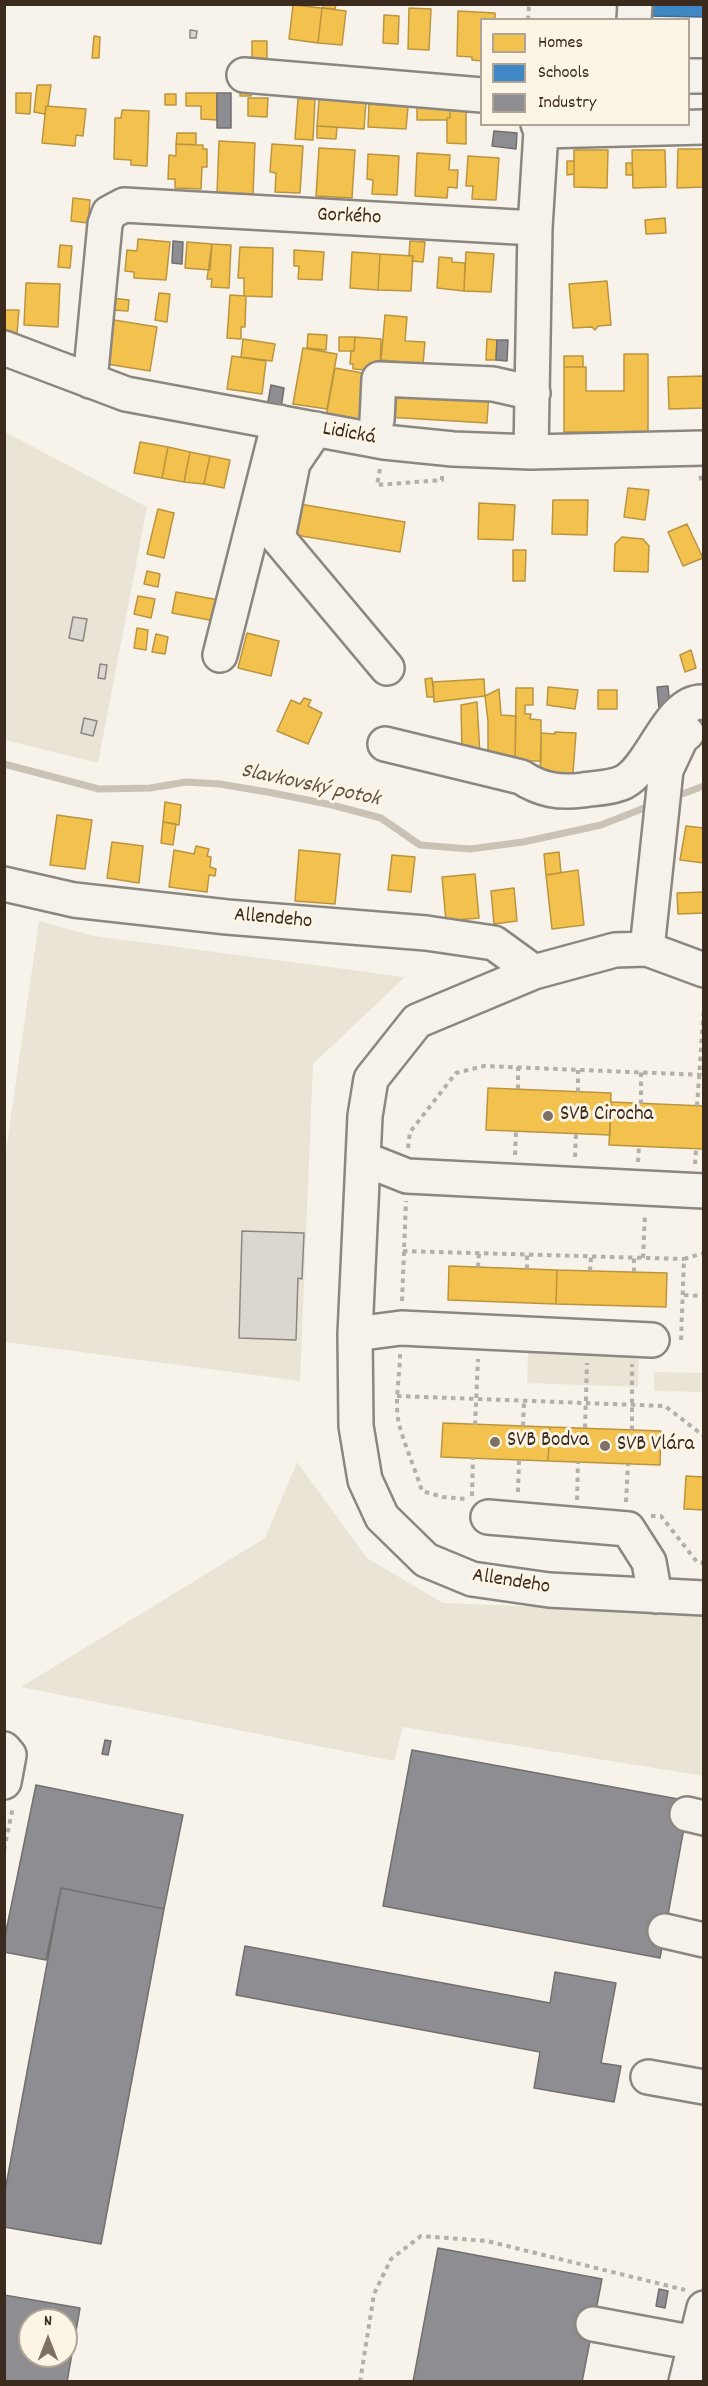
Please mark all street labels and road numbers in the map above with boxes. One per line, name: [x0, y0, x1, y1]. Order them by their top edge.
street label: Gorkého: [316, 204, 382, 232]
street label: Lidická: [320, 418, 378, 452]
street label: Allendeho: [233, 904, 313, 936]
street label: Allendeho: [470, 1564, 552, 1602]

